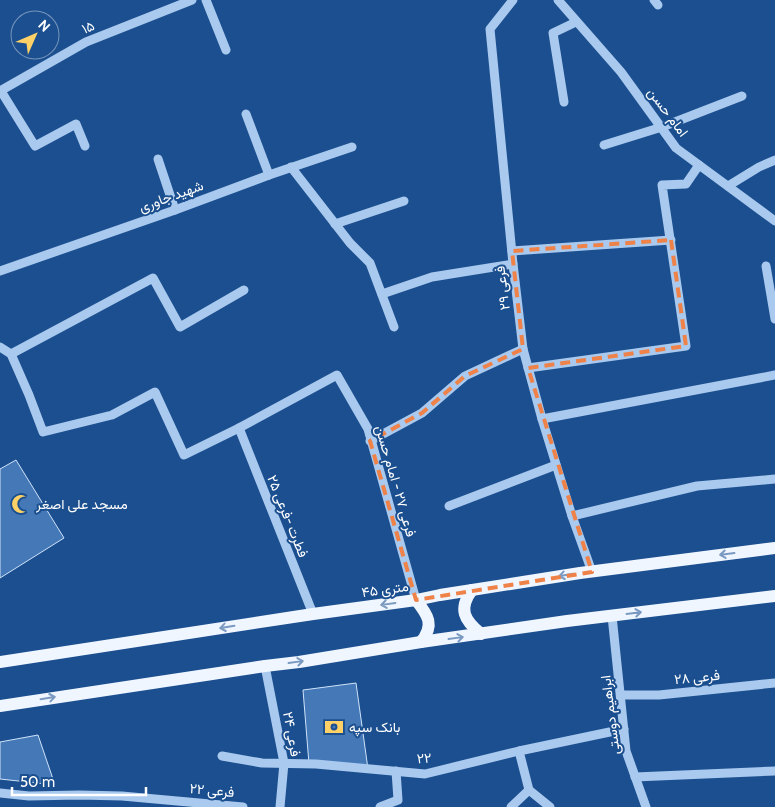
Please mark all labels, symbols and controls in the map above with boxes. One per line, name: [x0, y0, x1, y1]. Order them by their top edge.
north arrow: [10, 10, 60, 60]
text: N: [34, 16, 54, 36]
street label: ۱۵: [79, 16, 97, 38]
street label: امام حسن: [644, 84, 692, 140]
street label: شهید جاوری: [136, 176, 206, 216]
street label: فرعی ۲۹: [490, 265, 514, 311]
street label: فرعی ۲۷ - امام حسن: [371, 423, 421, 539]
street label: فطرت -فرعی ۲۵: [263, 472, 313, 560]
mosque icon: مسجد علی اصغر: [10, 493, 32, 515]
place label: مسجد علی اصغر: [35, 495, 128, 513]
one-way arrow: [719, 549, 735, 559]
one-way arrow: [558, 571, 574, 581]
street label: ۴۵ متری: [360, 577, 410, 601]
one-way arrow: [380, 599, 396, 609]
one-way arrow: [626, 608, 642, 618]
one-way arrow: [219, 623, 235, 633]
one-way arrow: [448, 633, 464, 643]
one-way arrow: [287, 657, 303, 667]
street label: فرعی ۲۸: [673, 666, 721, 688]
street label: ابراهیم دوستی: [596, 674, 624, 756]
one-way arrow: [40, 693, 56, 703]
street label: فرعی ۲۴: [279, 710, 305, 758]
bank icon: بانک سپه: [323, 716, 345, 738]
place label: بانک سپه: [349, 718, 401, 737]
street label: ۲۲: [416, 748, 432, 768]
scale bar: [12, 764, 146, 796]
text: 50 m: [20, 773, 55, 791]
street label: فرعی ۲۲: [189, 779, 235, 801]

